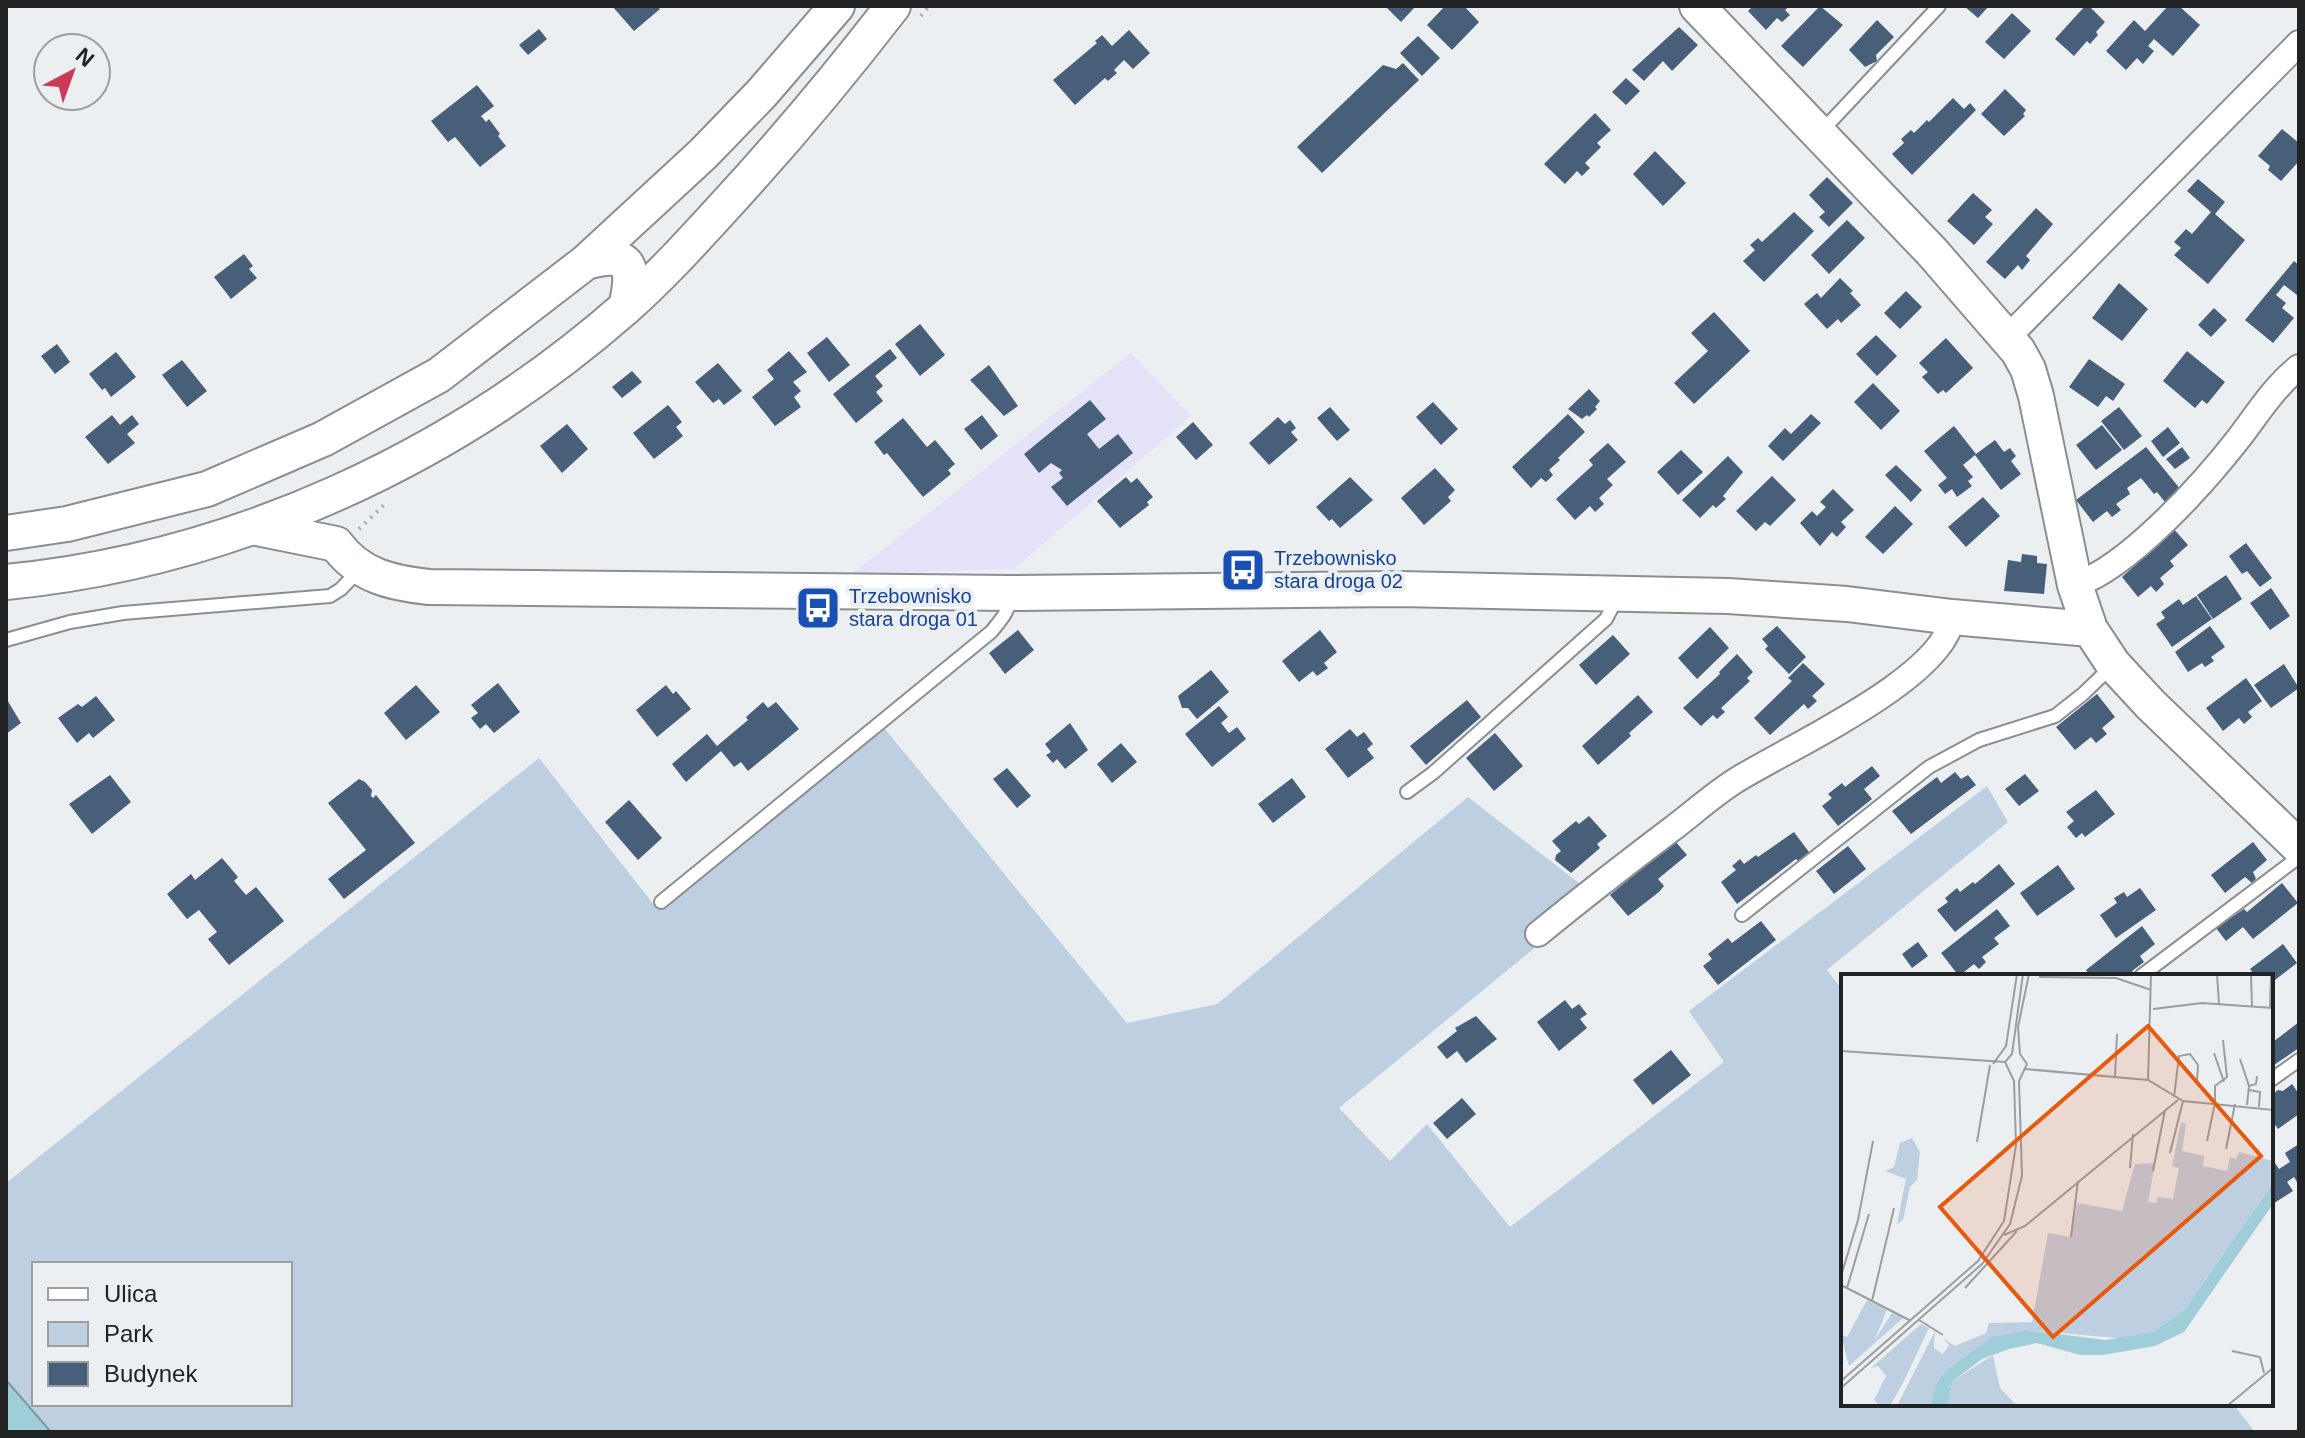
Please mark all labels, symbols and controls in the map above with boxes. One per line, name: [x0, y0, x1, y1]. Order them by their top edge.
north arrow: [32, 32, 112, 112]
text: N: [71, 43, 99, 72]
bus stop icon: Trzebownisko stara droga 02: [1219, 546, 1267, 594]
place label: Trzebownisko stara droga 02: [1274, 547, 1403, 592]
bus stop icon: Trzebownisko stara droga 01: [794, 584, 842, 632]
place label: Trzebownisko stara droga 01: [849, 585, 978, 630]
inset map: [1841, 974, 2273, 1406]
legend: [32, 1262, 292, 1406]
text: Ulica: [104, 1280, 158, 1307]
text: Park: [104, 1320, 154, 1347]
text: Budynek: [104, 1360, 198, 1387]

